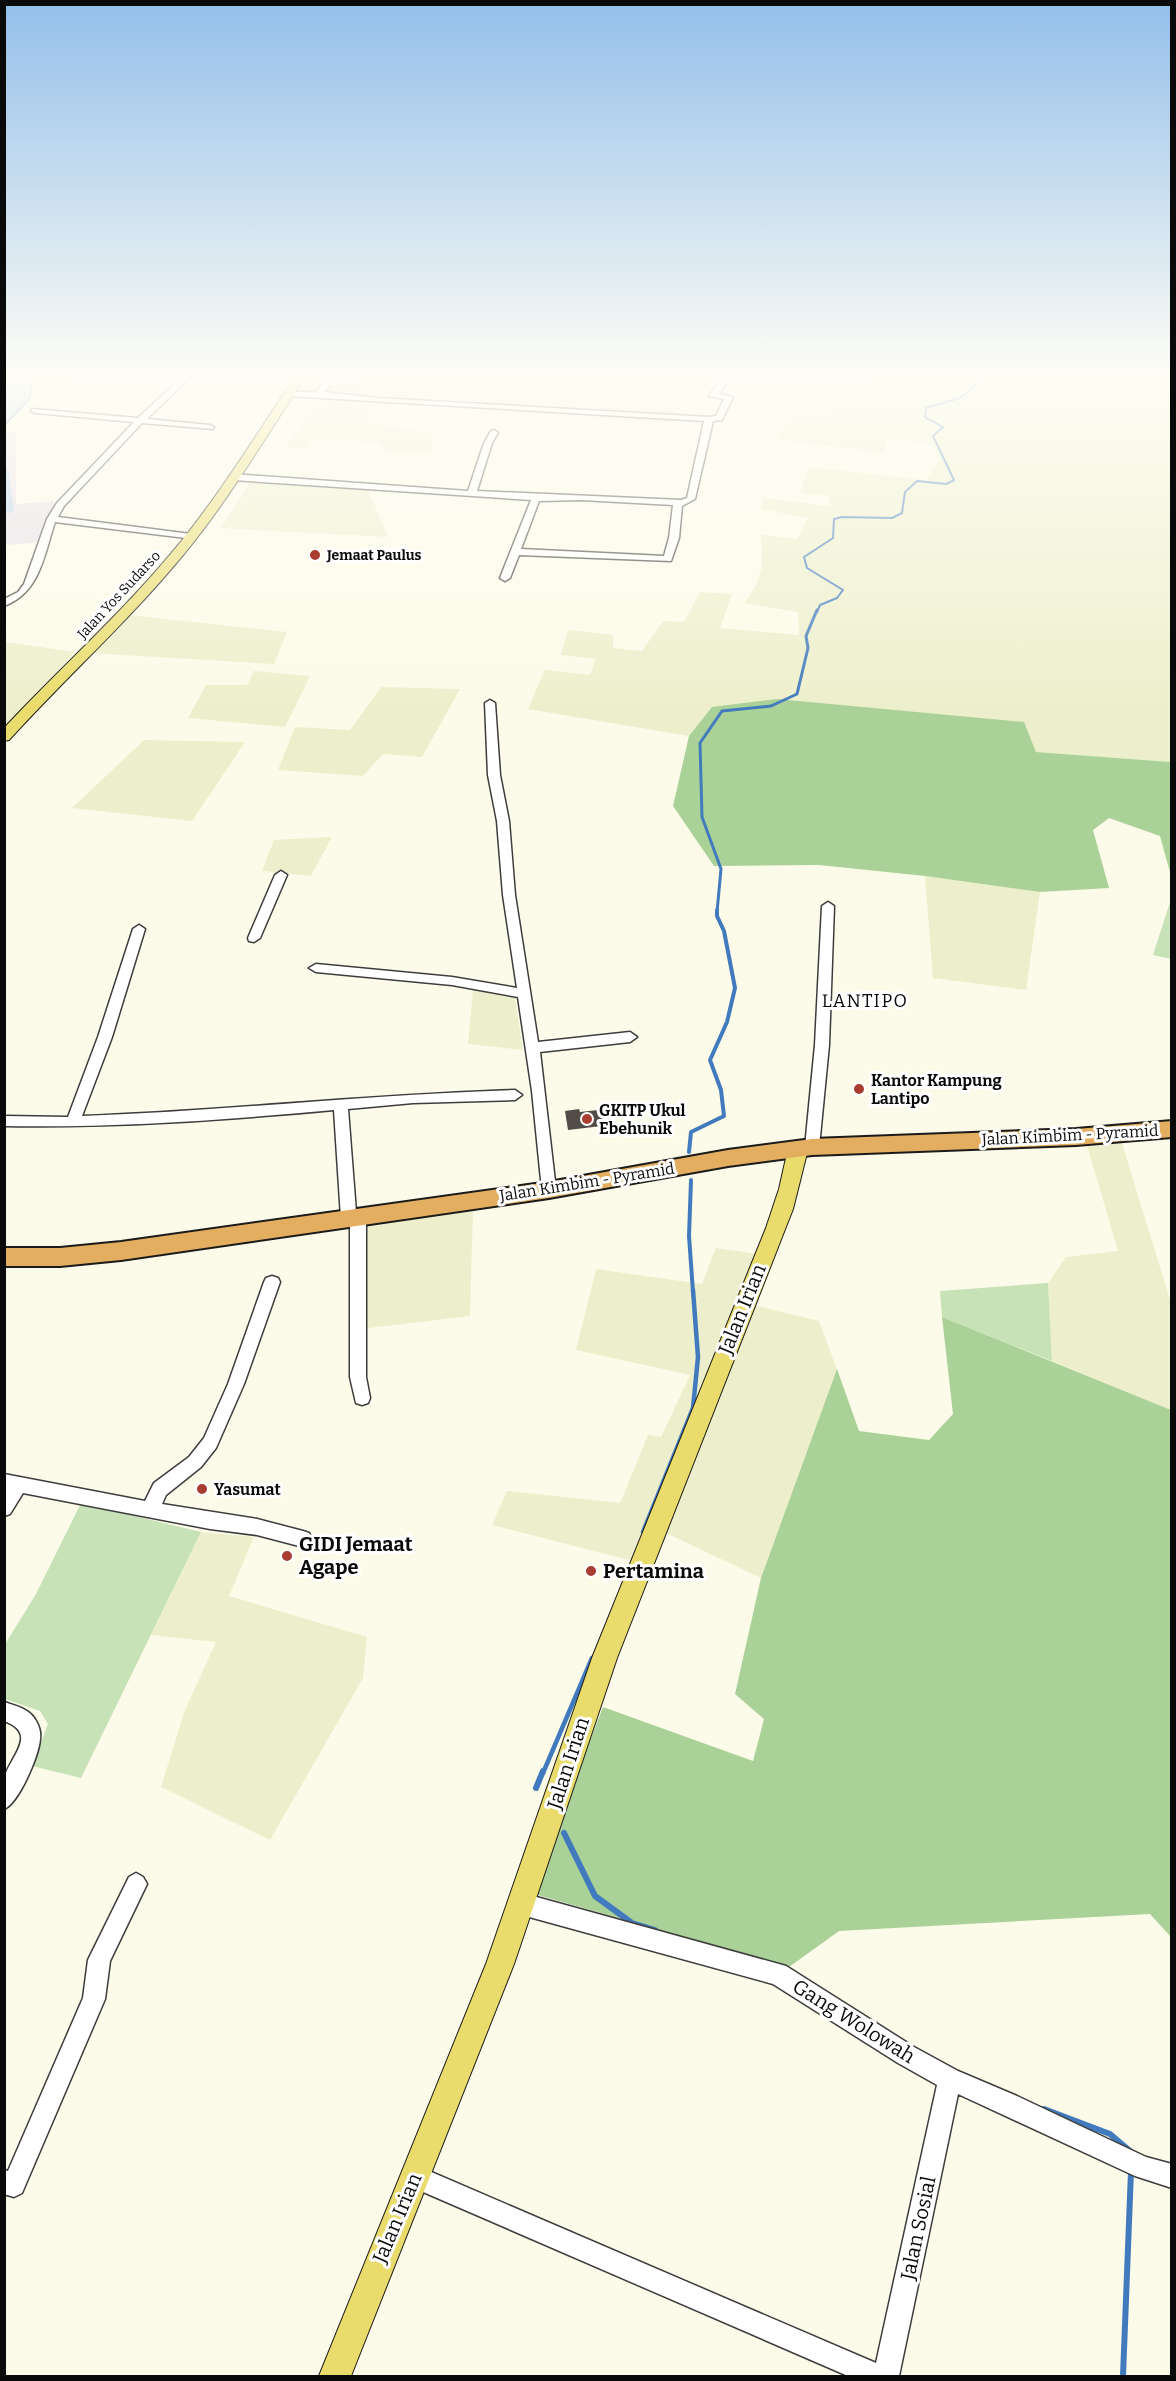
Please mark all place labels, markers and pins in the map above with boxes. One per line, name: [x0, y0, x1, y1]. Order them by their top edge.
place label: Jemaat Paulus: [326, 547, 422, 564]
marker: Jemaat Paulus: [308, 548, 322, 562]
place label: Kantor Kampung Lantipo: [871, 1071, 1002, 1108]
marker: Kantor Kampung Lantipo: [852, 1082, 866, 1096]
place label: GKITP Ukul Ebehunik: [599, 1101, 686, 1138]
marker: GKITP Ukul Ebehunik: [580, 1112, 594, 1126]
place label: Yasumat: [214, 1480, 281, 1499]
marker: Yasumat: [195, 1482, 209, 1496]
place label: GIDI Jemaat Agape: [299, 1532, 413, 1579]
marker: GIDI Jemaat Agape: [280, 1549, 294, 1563]
place label: Pertamina: [603, 1559, 704, 1583]
marker: Pertamina: [584, 1564, 598, 1578]

